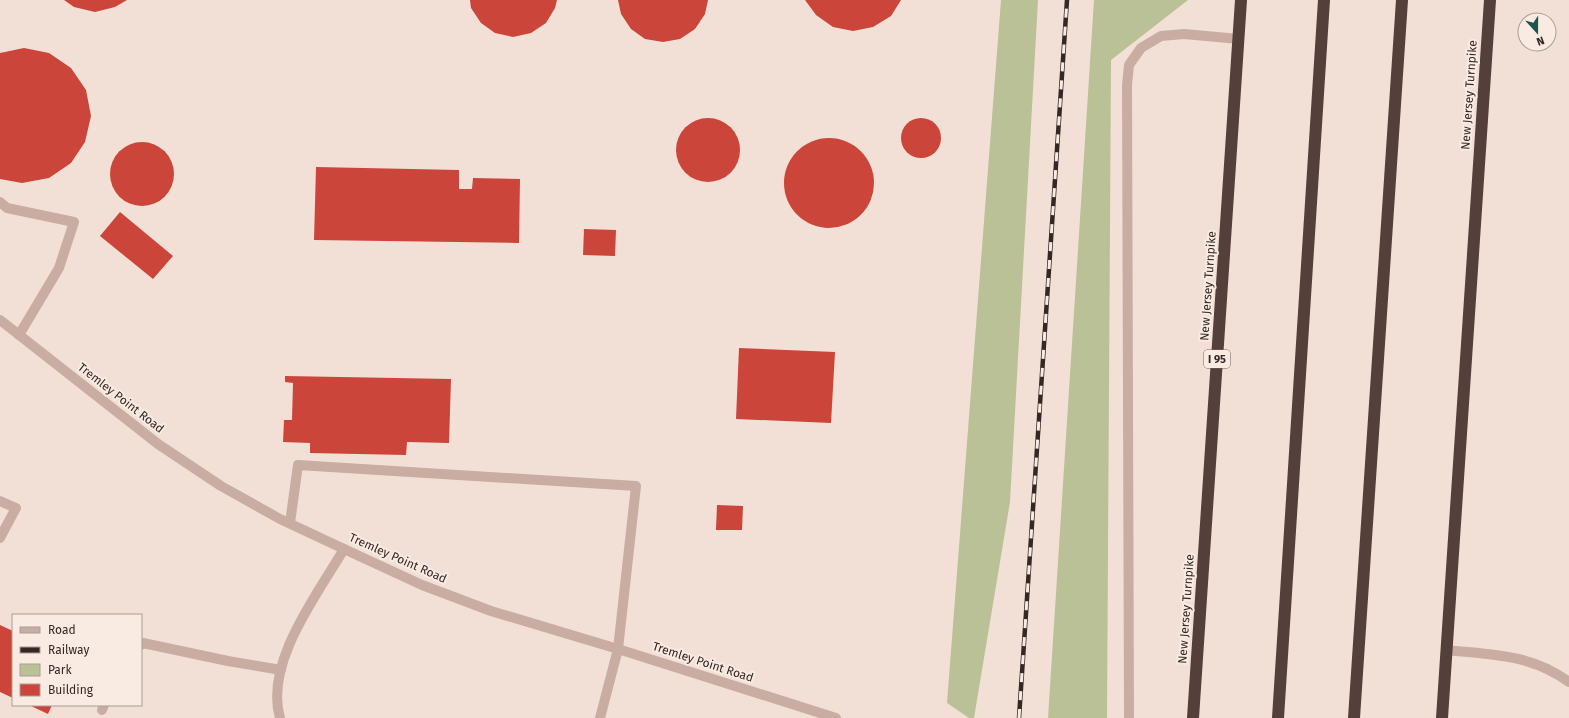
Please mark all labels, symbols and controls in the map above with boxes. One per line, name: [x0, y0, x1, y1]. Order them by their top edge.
north arrow: [1517, 12, 1557, 52]
text: N: [1535, 33, 1546, 48]
street label: New Jersey Turnpike: [1458, 40, 1480, 150]
street label: New Jersey Turnpike: [1197, 231, 1219, 341]
road number: I 95: [1204, 350, 1230, 368]
street label: Tremley Point Road: [75, 360, 167, 436]
street label: Tremley Point Road: [347, 530, 449, 586]
street label: New Jersey Turnpike: [1175, 554, 1197, 664]
legend: [12, 614, 142, 706]
text: Road: [48, 623, 76, 637]
street label: Tremley Point Road: [651, 639, 755, 685]
text: Railway: [48, 643, 89, 657]
text: Park: [48, 663, 72, 677]
text: Building: [48, 683, 94, 697]

